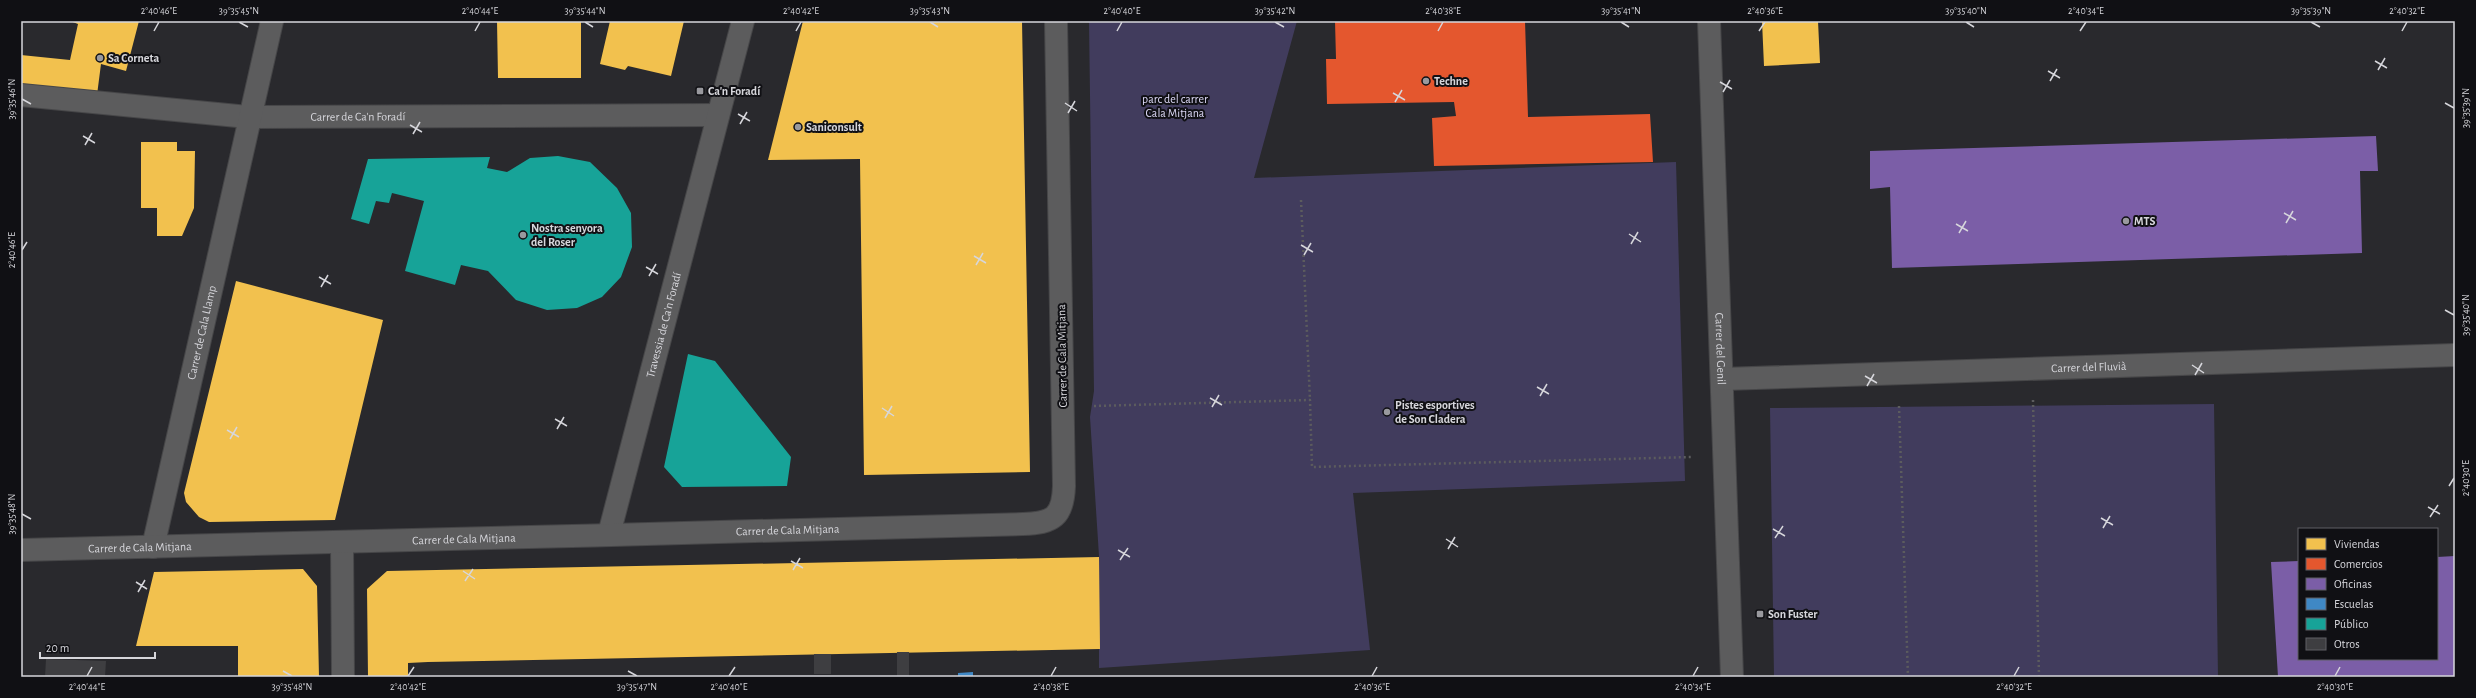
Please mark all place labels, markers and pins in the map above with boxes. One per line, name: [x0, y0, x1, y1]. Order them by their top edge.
place label: Sa Corneta: [108, 52, 159, 64]
marker: Sa Corneta: [95, 53, 105, 63]
place label: Techne: [1434, 75, 1468, 87]
marker: Techne: [1421, 76, 1431, 86]
place label: Ca'n Foradí: [708, 85, 761, 97]
marker: Ca'n Foradí: [695, 86, 705, 96]
place label: Saniconsult: [806, 121, 862, 133]
marker: Saniconsult: [793, 122, 803, 132]
place label: MTS: [2134, 215, 2155, 227]
marker: MTS: [2121, 216, 2131, 226]
place label: Nostra senyora del Roser: [531, 222, 603, 248]
marker: Nostra senyora del Roser: [518, 230, 528, 240]
place label: Pistes esportives de Son Cladera: [1395, 399, 1475, 425]
marker: Pistes esportives de Son Cladera: [1382, 407, 1392, 417]
place label: Son Fuster: [1768, 608, 1818, 620]
marker: Son Fuster: [1755, 609, 1765, 619]

